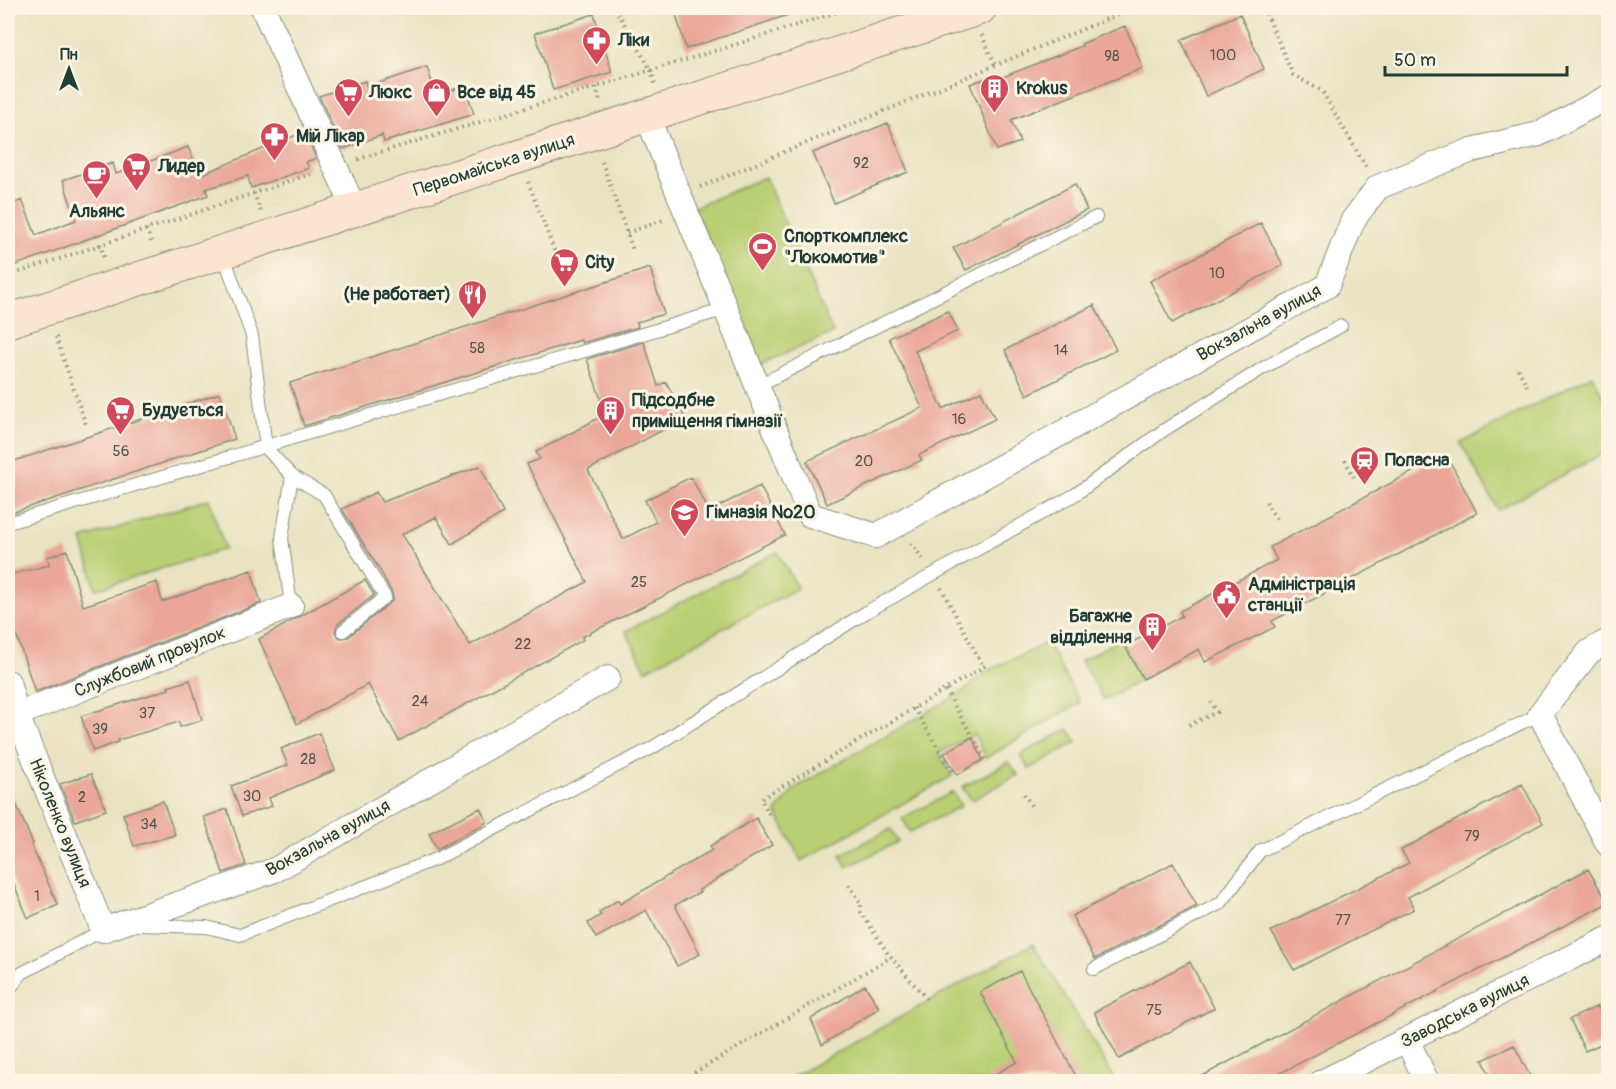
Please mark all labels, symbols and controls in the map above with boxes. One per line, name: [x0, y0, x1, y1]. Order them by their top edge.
pharmacy icon: Ліки: [581, 24, 613, 66]
place label: Ліки: [617, 29, 649, 52]
north arrow: [39, 39, 99, 99]
scale bar: [1385, 39, 1566, 77]
text: Пн: [60, 45, 78, 65]
house number: 100: [1210, 46, 1236, 65]
house number: 98: [1104, 47, 1120, 66]
text: 50 m: [1394, 49, 1436, 72]
building icon: Krokus: [979, 72, 1011, 114]
supermarket icon: Люкс: [332, 76, 364, 118]
shop icon: Все від 45: [420, 76, 452, 118]
place label: Krokus: [1016, 77, 1068, 100]
place label: Люкс: [368, 81, 412, 104]
place label: Все від 45: [457, 81, 536, 104]
pharmacy icon: Мій Лікар: [259, 120, 291, 162]
place label: Мій Лікар: [296, 125, 365, 148]
street label: Первомайська вулиця: [410, 128, 578, 202]
supermarket icon: Лидер: [121, 150, 153, 192]
house number: 92: [853, 154, 869, 173]
place label: Лидер: [157, 155, 205, 178]
cafe icon: Альянс: [81, 158, 113, 200]
place label: Альянс: [69, 200, 125, 223]
place label: Спорткомплекс "Локомотив": [784, 225, 908, 269]
sports icon: Спорткомплекс "Локомотив": [747, 230, 779, 272]
supermarket icon: City: [548, 246, 580, 288]
place label: City: [585, 251, 615, 274]
house number: 10: [1209, 264, 1225, 283]
restaurant icon: (Не работает): [456, 278, 488, 320]
street label: Вокзальна вулиця: [1193, 279, 1325, 367]
place label: (Не работает): [343, 283, 451, 306]
house number: 58: [469, 339, 485, 358]
house number: 14: [1054, 341, 1069, 360]
place label: Підсодбне приміщення гімназії: [632, 389, 783, 433]
supermarket icon: Будується: [105, 394, 137, 436]
building icon: Підсодбне приміщення гімназії: [595, 394, 627, 436]
place label: Будується: [142, 399, 224, 422]
house number: 16: [952, 410, 966, 429]
house number: 56: [113, 442, 129, 461]
station icon: Попасна: [1348, 444, 1380, 486]
place label: Попасна: [1385, 449, 1450, 472]
house number: 20: [855, 452, 873, 471]
school or university icon: Гімназія №20: [669, 496, 701, 538]
place label: Гімназія №20: [706, 501, 815, 524]
house number: 25: [631, 573, 647, 592]
place label: Адміністрація станції: [1247, 573, 1355, 617]
public building icon: Адміністрація станції: [1211, 578, 1243, 620]
place label: Багажне відділення: [1050, 605, 1133, 649]
building icon: Багажне відділення: [1137, 610, 1169, 652]
street label: Службовий провулок: [71, 621, 229, 703]
house number: 22: [515, 635, 531, 654]
house number: 24: [411, 692, 429, 711]
house number: 37: [139, 704, 155, 723]
house number: 39: [92, 720, 108, 739]
house number: 28: [300, 750, 316, 769]
street label: Ніколенко вулиця: [24, 755, 96, 891]
house number: 30: [243, 787, 261, 806]
house number: 2: [78, 788, 86, 807]
street label: Вокзальна вулиця: [262, 794, 394, 882]
house number: 34: [140, 815, 158, 834]
house number: 79: [1464, 827, 1480, 846]
house number: 1: [34, 887, 40, 906]
house number: 77: [1335, 911, 1351, 930]
street label: Заводська вулиця: [1397, 969, 1533, 1053]
house number: 75: [1146, 1001, 1162, 1020]

